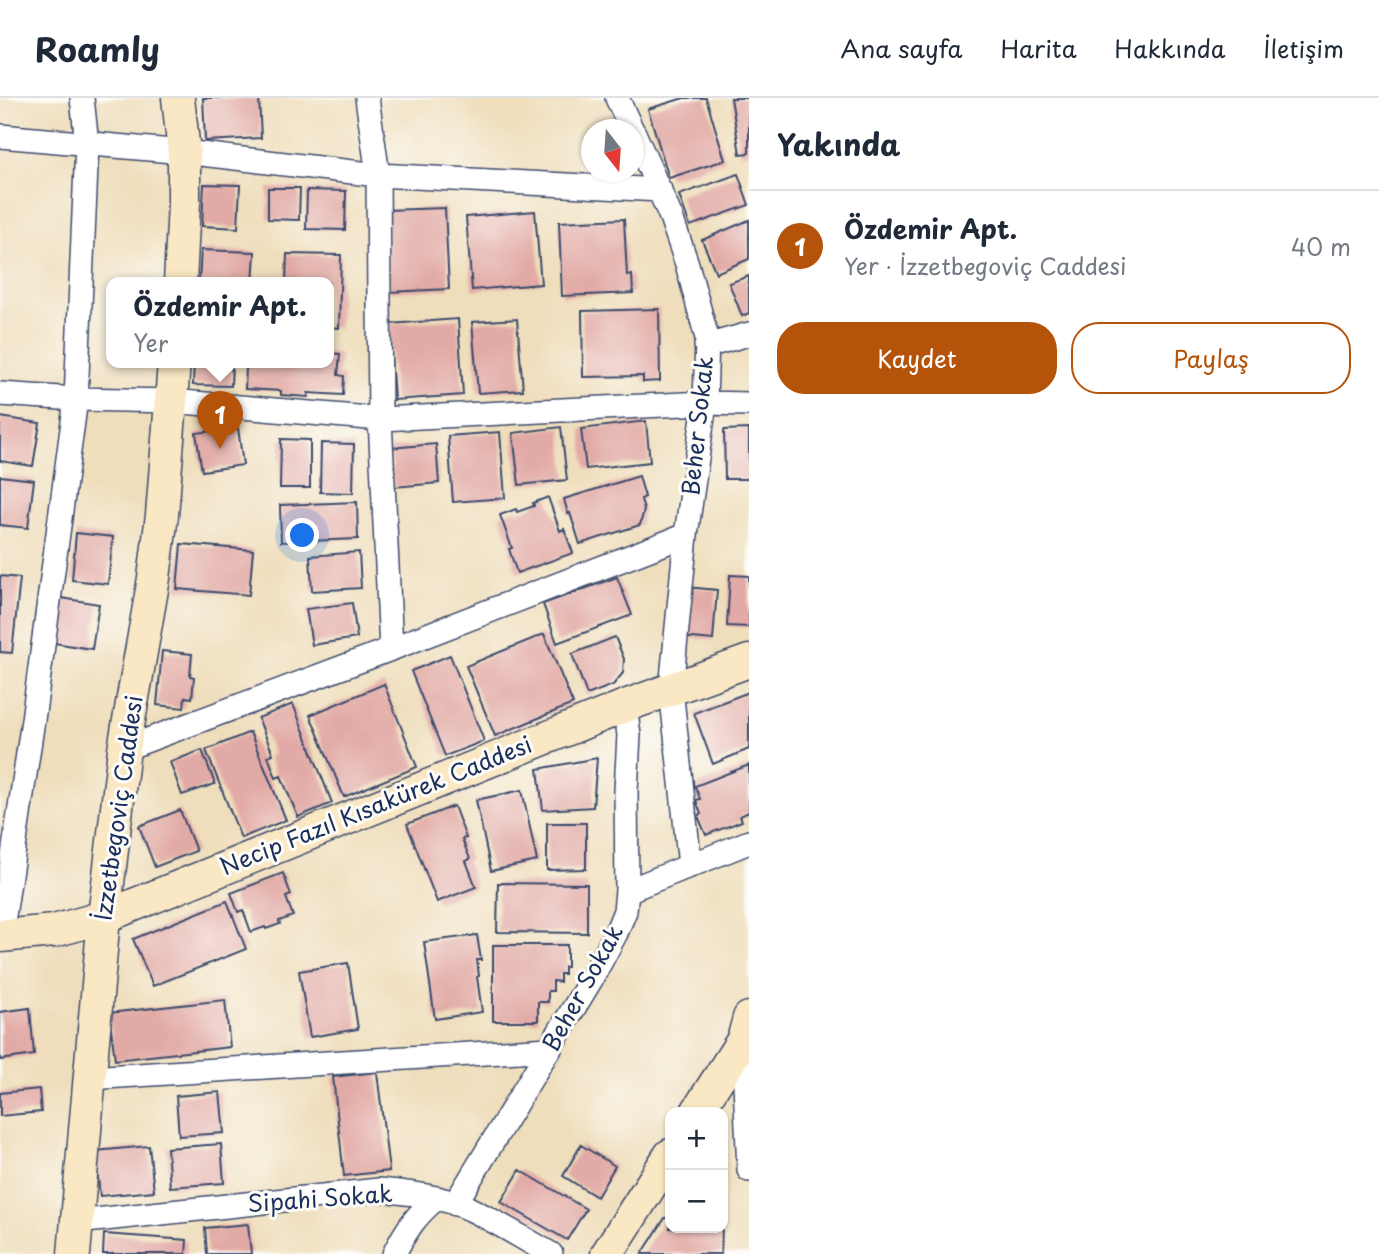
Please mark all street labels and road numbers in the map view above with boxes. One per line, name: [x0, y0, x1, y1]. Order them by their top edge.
street label: Beher Sokak: [672, 354, 721, 497]
street label: İzzetbegoviç Caddesi: [84, 693, 151, 923]
street label: Necip Fazıl Kısakürek Caddesi: [214, 726, 537, 883]
street label: Beher Sokak: [532, 918, 631, 1057]
street label: Sipahi Sokak: [246, 1175, 393, 1220]

